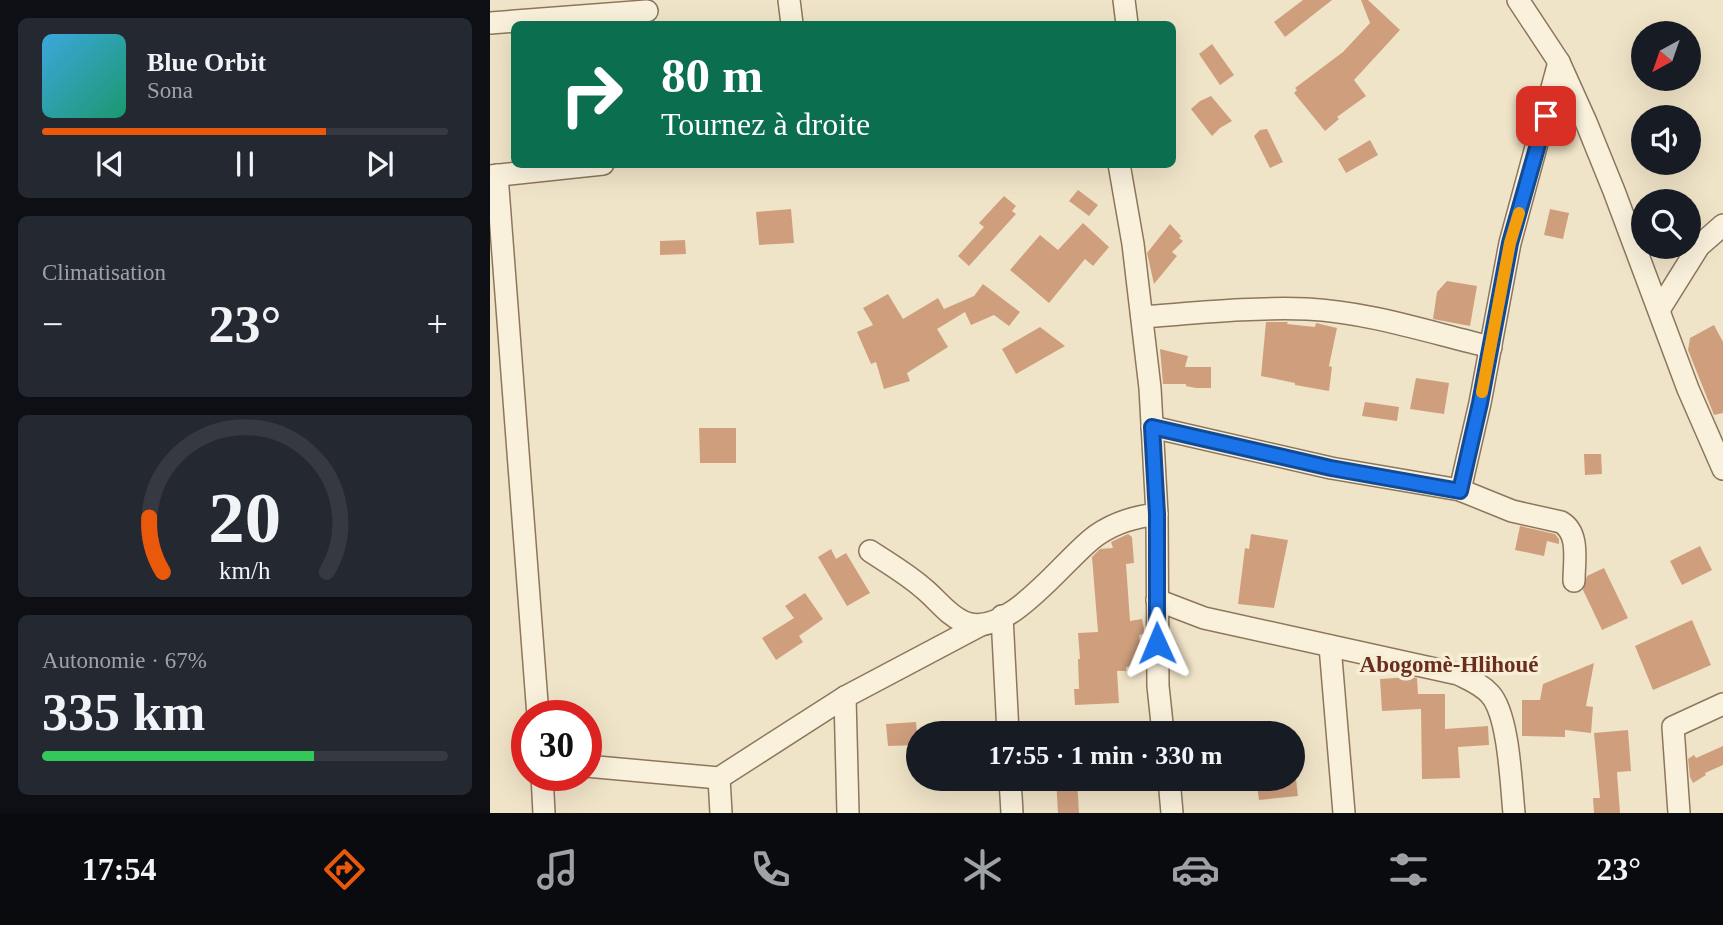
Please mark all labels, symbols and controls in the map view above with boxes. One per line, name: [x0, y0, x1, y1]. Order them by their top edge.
north arrow: [1631, 21, 1701, 91]
map controls: [1631, 21, 1701, 259]
text: Blue Orbit: [147, 48, 266, 77]
text: 80 m: [661, 48, 763, 103]
icon: right: [546, 49, 637, 140]
text: Sona: [147, 78, 193, 103]
pin: [1516, 86, 1576, 146]
icon: arrive: [1527, 97, 1565, 135]
button: sound: [1631, 105, 1701, 175]
text: Tournez à droite: [661, 106, 870, 142]
icon: previous: [91, 145, 129, 183]
icon: pause: [226, 145, 264, 183]
icon: next: [361, 145, 399, 183]
button: search: [1631, 189, 1701, 259]
text: Climatisation: [42, 260, 166, 285]
text: 23°: [209, 296, 281, 353]
text: −: [42, 303, 63, 345]
text: +: [427, 303, 448, 345]
text: 20: [209, 477, 281, 558]
text: km/h: [219, 556, 271, 583]
position arrow: [1120, 606, 1194, 680]
text: Autonomie · 67%: [42, 648, 207, 673]
district label: Abogomè-Hlihoué: [1360, 652, 1538, 677]
text: 335 km: [42, 684, 205, 741]
speed limit sign: 30: [511, 700, 602, 791]
text: 17:55 · 1 min · 330 m: [989, 741, 1223, 770]
icon: directions: [320, 845, 369, 894]
icon: music: [533, 845, 582, 894]
icon: phone: [746, 845, 795, 894]
icon: climate: [958, 845, 1007, 894]
icon: car: [1171, 845, 1220, 894]
icon: filters: [1384, 845, 1433, 894]
text: 17:54: [82, 851, 157, 887]
text: 23°: [1596, 851, 1641, 887]

